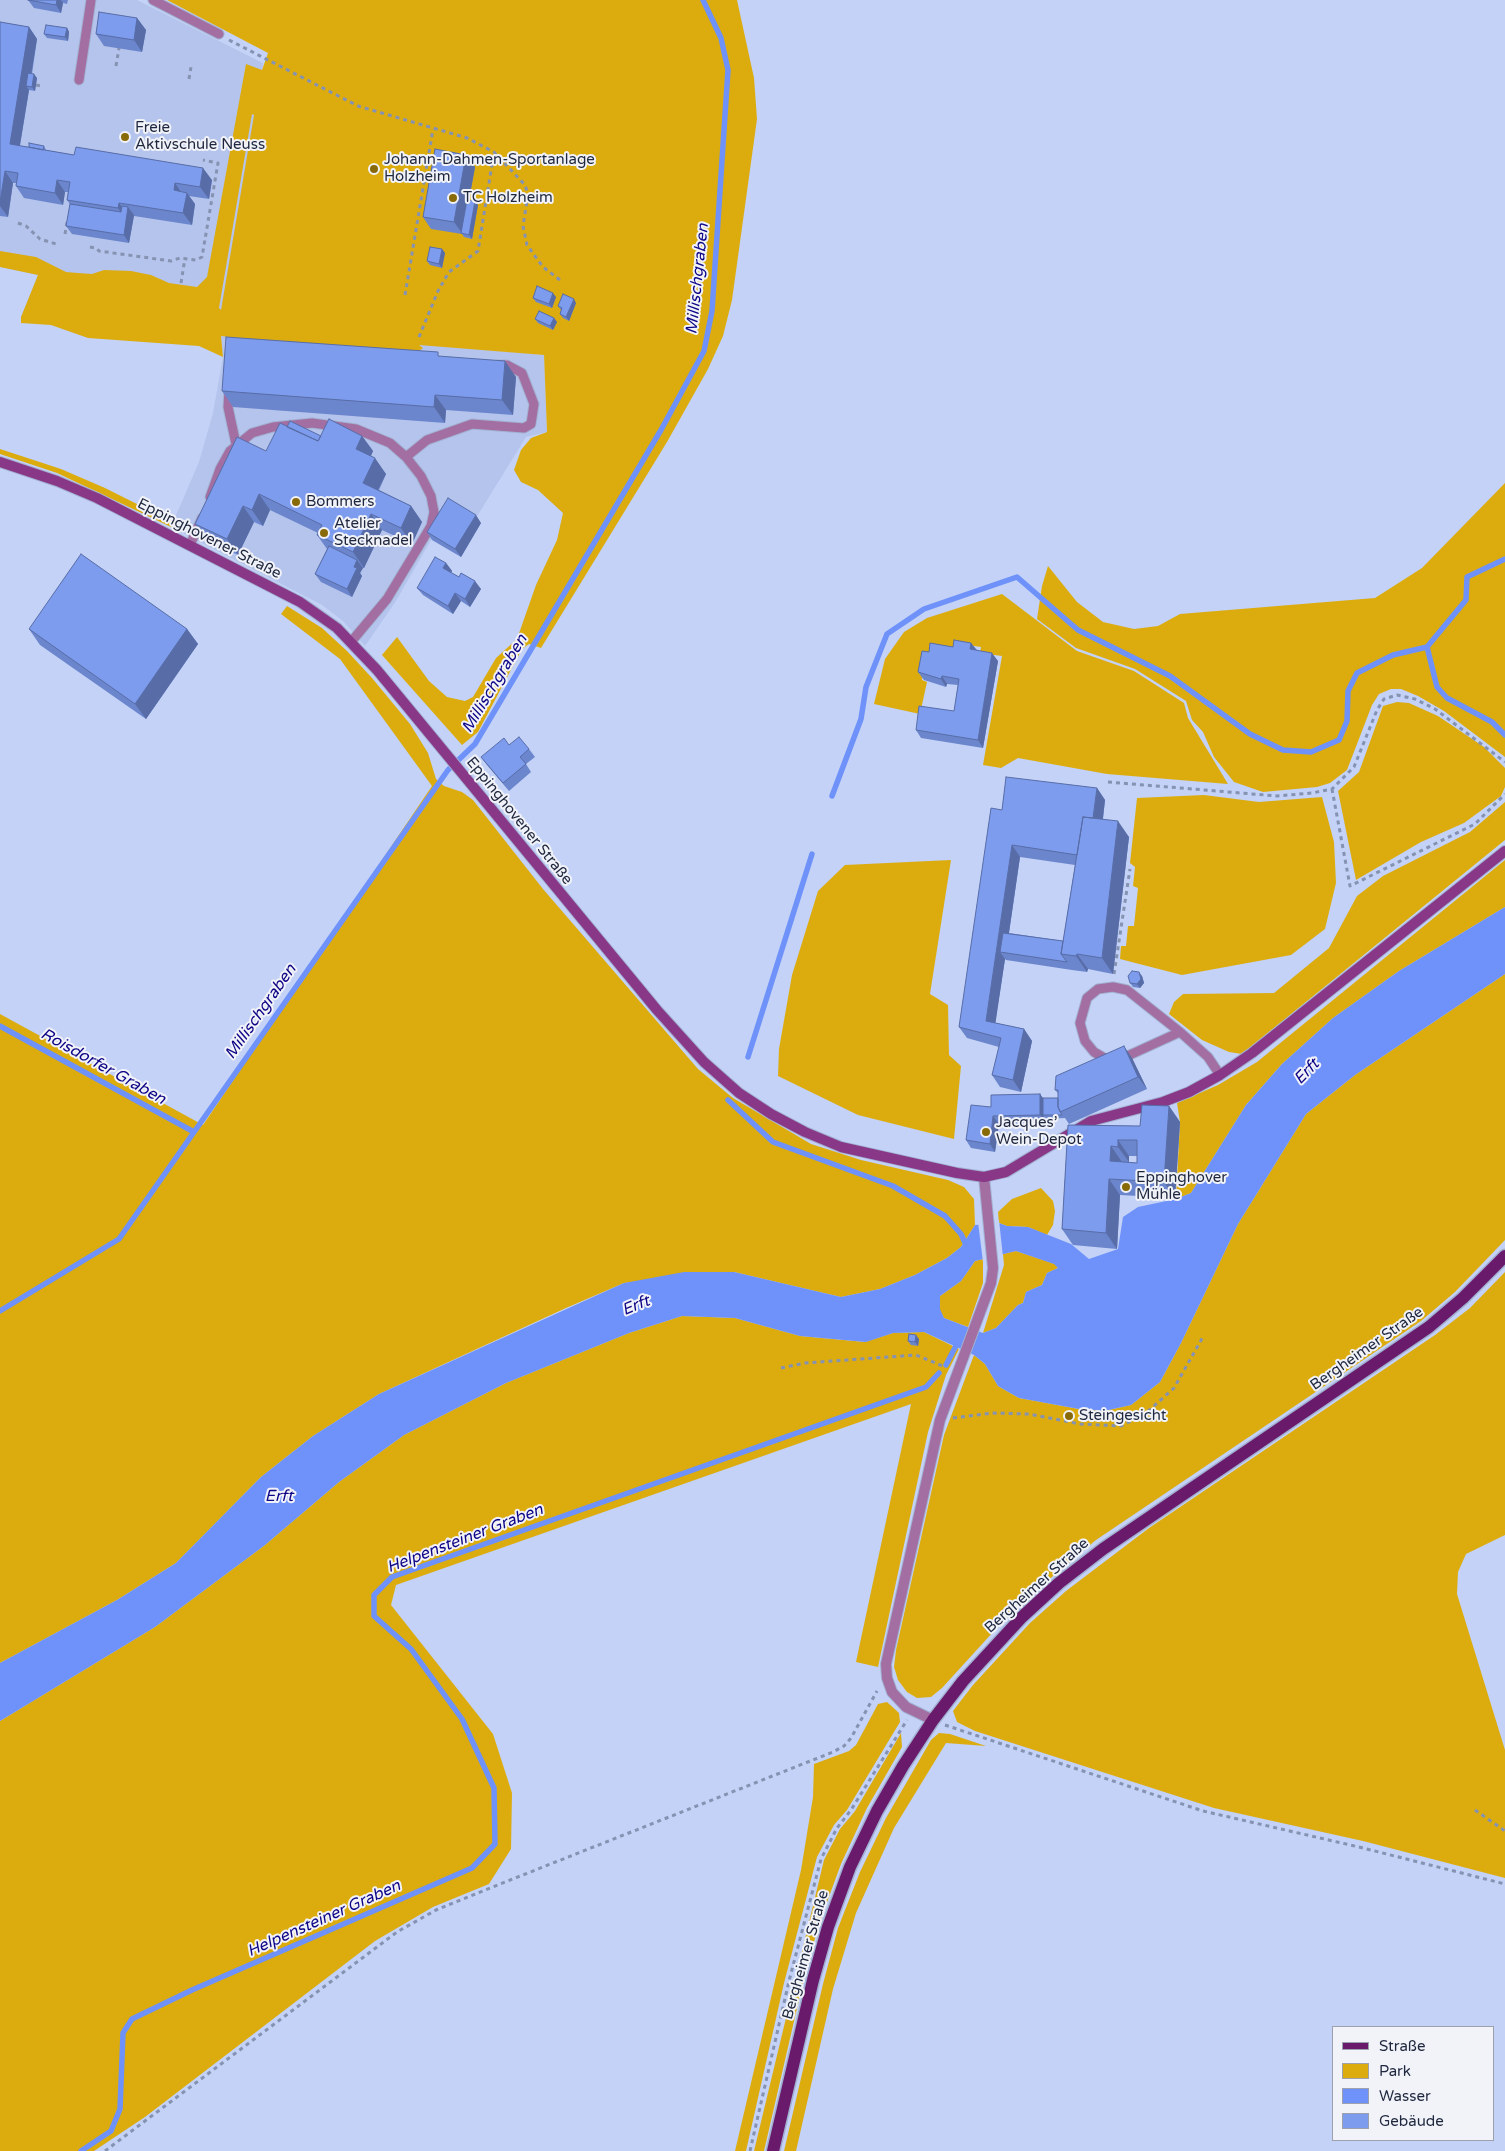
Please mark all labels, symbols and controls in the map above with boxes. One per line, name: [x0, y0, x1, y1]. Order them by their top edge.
place label: Freie Aktivschule Neuss: [135, 119, 265, 154]
marker: Freie Aktivschule Neuss: [119, 131, 131, 143]
place label: Johann-Dahmen-Sportanlage Holzheim: [384, 151, 595, 186]
marker: Johann-Dahmen-Sportanlage Holzheim: [368, 163, 380, 175]
place label: TC Holzheim: [463, 189, 553, 207]
marker: TC Holzheim: [447, 192, 459, 204]
water label: Millischgraben: [683, 223, 713, 335]
place label: Bommers: [306, 493, 374, 511]
street label: Eppinghovener Straße: [134, 495, 284, 583]
marker: Bommers: [290, 496, 302, 508]
place label: Atelier Stecknadel: [334, 515, 412, 550]
marker: Atelier Stecknadel: [318, 527, 330, 539]
water label: Millischgraben: [458, 631, 532, 737]
street label: Eppinghovener Straße: [462, 754, 576, 888]
water label: Millischgraben: [221, 961, 301, 1063]
water label: Roisdorfer Graben: [37, 1025, 169, 1109]
water label: Erft: [1290, 1055, 1324, 1089]
place label: Jacques’ Wein-Depot: [996, 1114, 1082, 1149]
marker: Jacques’ Wein-Depot: [980, 1126, 992, 1138]
place label: Eppinghover Mühle: [1136, 1169, 1227, 1204]
marker: Eppinghover Mühle: [1120, 1181, 1132, 1193]
water label: Erft: [619, 1292, 653, 1320]
street label: Bergheimer Straße: [1307, 1303, 1427, 1395]
place label: Steingesicht: [1079, 1407, 1166, 1425]
marker: Steingesicht: [1063, 1410, 1075, 1422]
water label: Erft: [265, 1487, 293, 1507]
water label: Helpensteiner Graben: [384, 1500, 546, 1578]
street label: Bergheimer Straße: [981, 1535, 1093, 1637]
water label: Helpensteiner Graben: [244, 1877, 404, 1961]
street label: Bergheimer Straße: [779, 1888, 833, 2022]
legend: [1332, 2026, 1495, 2141]
text: Straße: [1379, 2037, 1425, 2055]
text: Park: [1379, 2062, 1411, 2080]
text: Wasser: [1379, 2087, 1431, 2105]
text: Gebäude: [1379, 2112, 1444, 2130]

